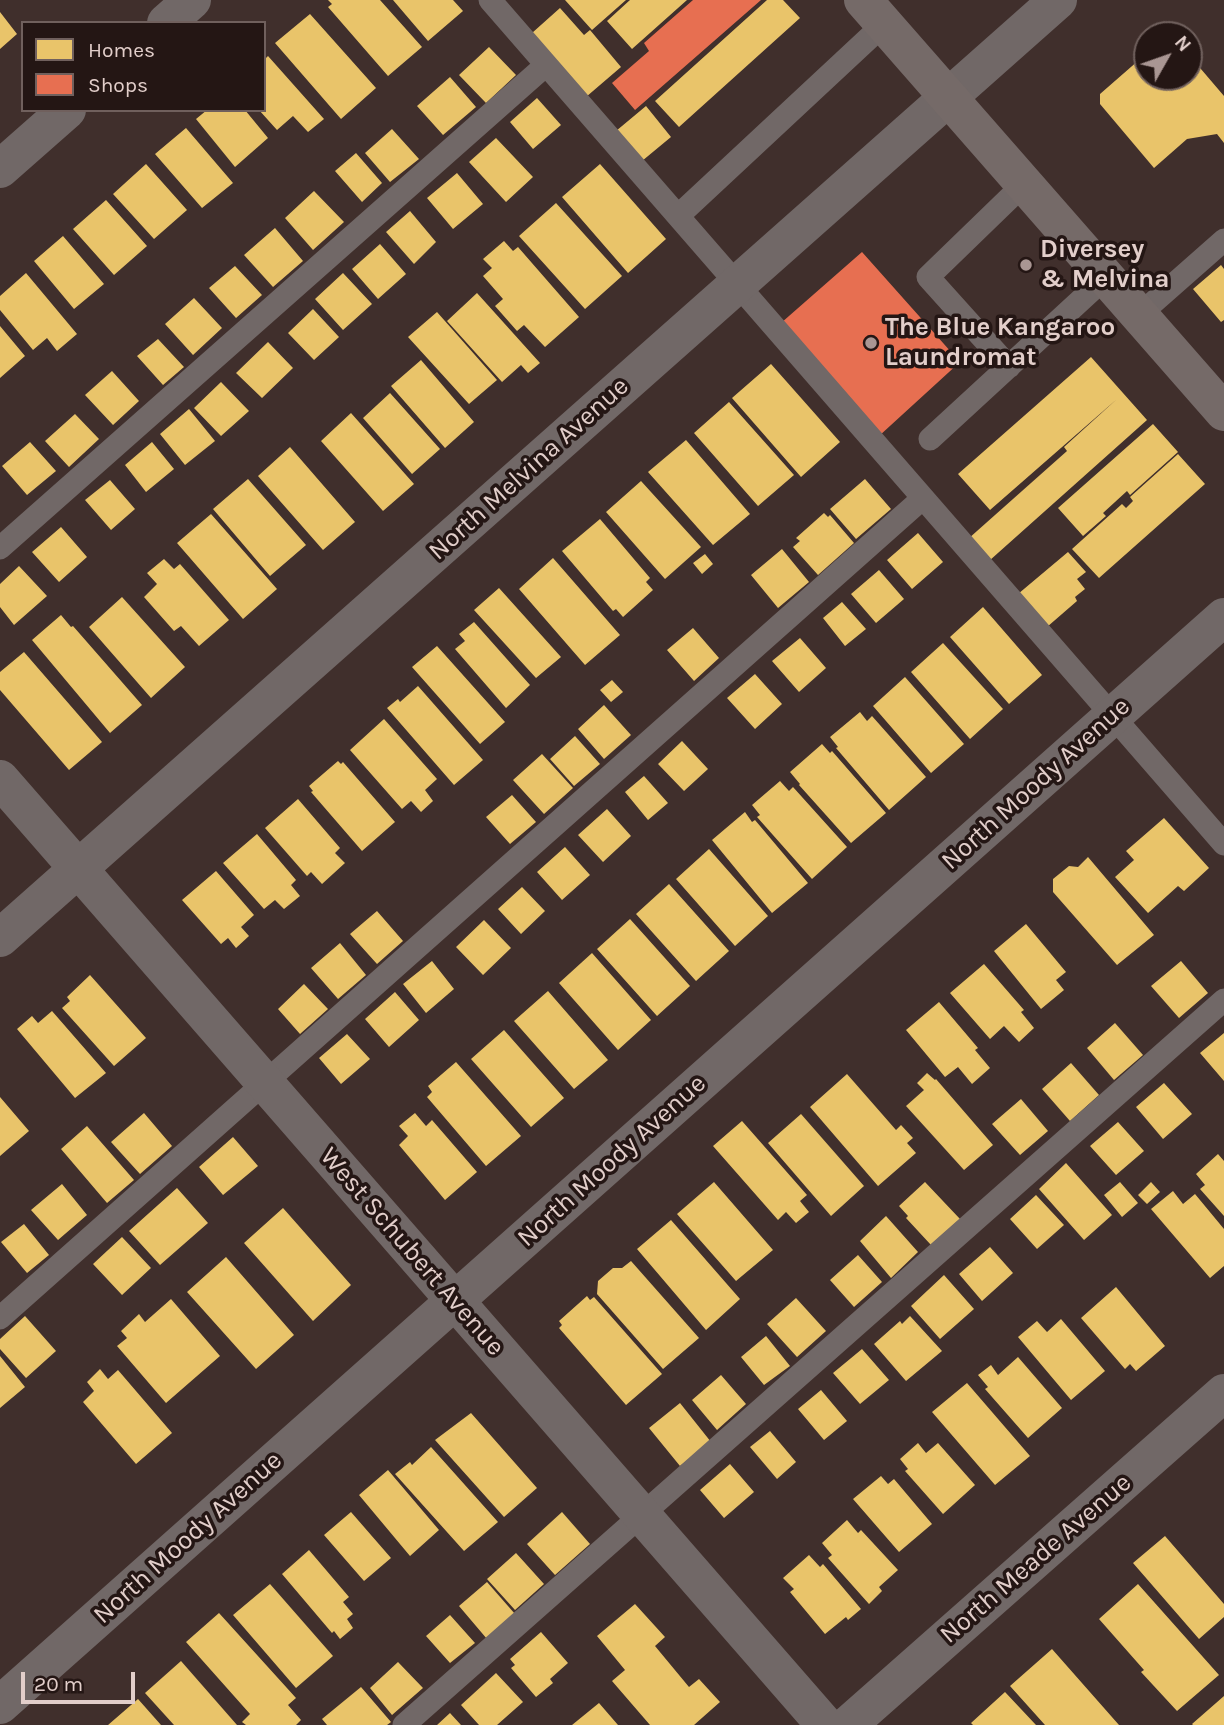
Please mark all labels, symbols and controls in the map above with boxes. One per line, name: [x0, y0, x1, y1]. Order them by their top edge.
legend: [21, 21, 266, 112]
north arrow: [1133, 21, 1203, 91]
text: N: [1170, 31, 1195, 56]
text: Homes: [88, 38, 155, 62]
text: Shops: [88, 73, 148, 97]
place label: Diversey & Melvina: [1040, 234, 1170, 296]
marker: Diversey & Melvina: [1018, 257, 1034, 273]
place label: The Blue Kangaroo Laundromat: [885, 312, 1115, 374]
marker: The Blue Kangaroo Laundromat: [863, 335, 879, 351]
street label: North Melvina Avenue: [423, 371, 635, 567]
street label: North Moody Avenue: [935, 691, 1137, 877]
street label: North Moody Avenue: [511, 1068, 713, 1254]
street label: West Schubert Avenue: [313, 1142, 511, 1362]
street label: North Moody Avenue: [87, 1445, 289, 1631]
street label: North Meade Avenue: [934, 1467, 1138, 1651]
scale bar: [24, 1658, 138, 1702]
text: 20 m: [34, 1672, 83, 1696]

